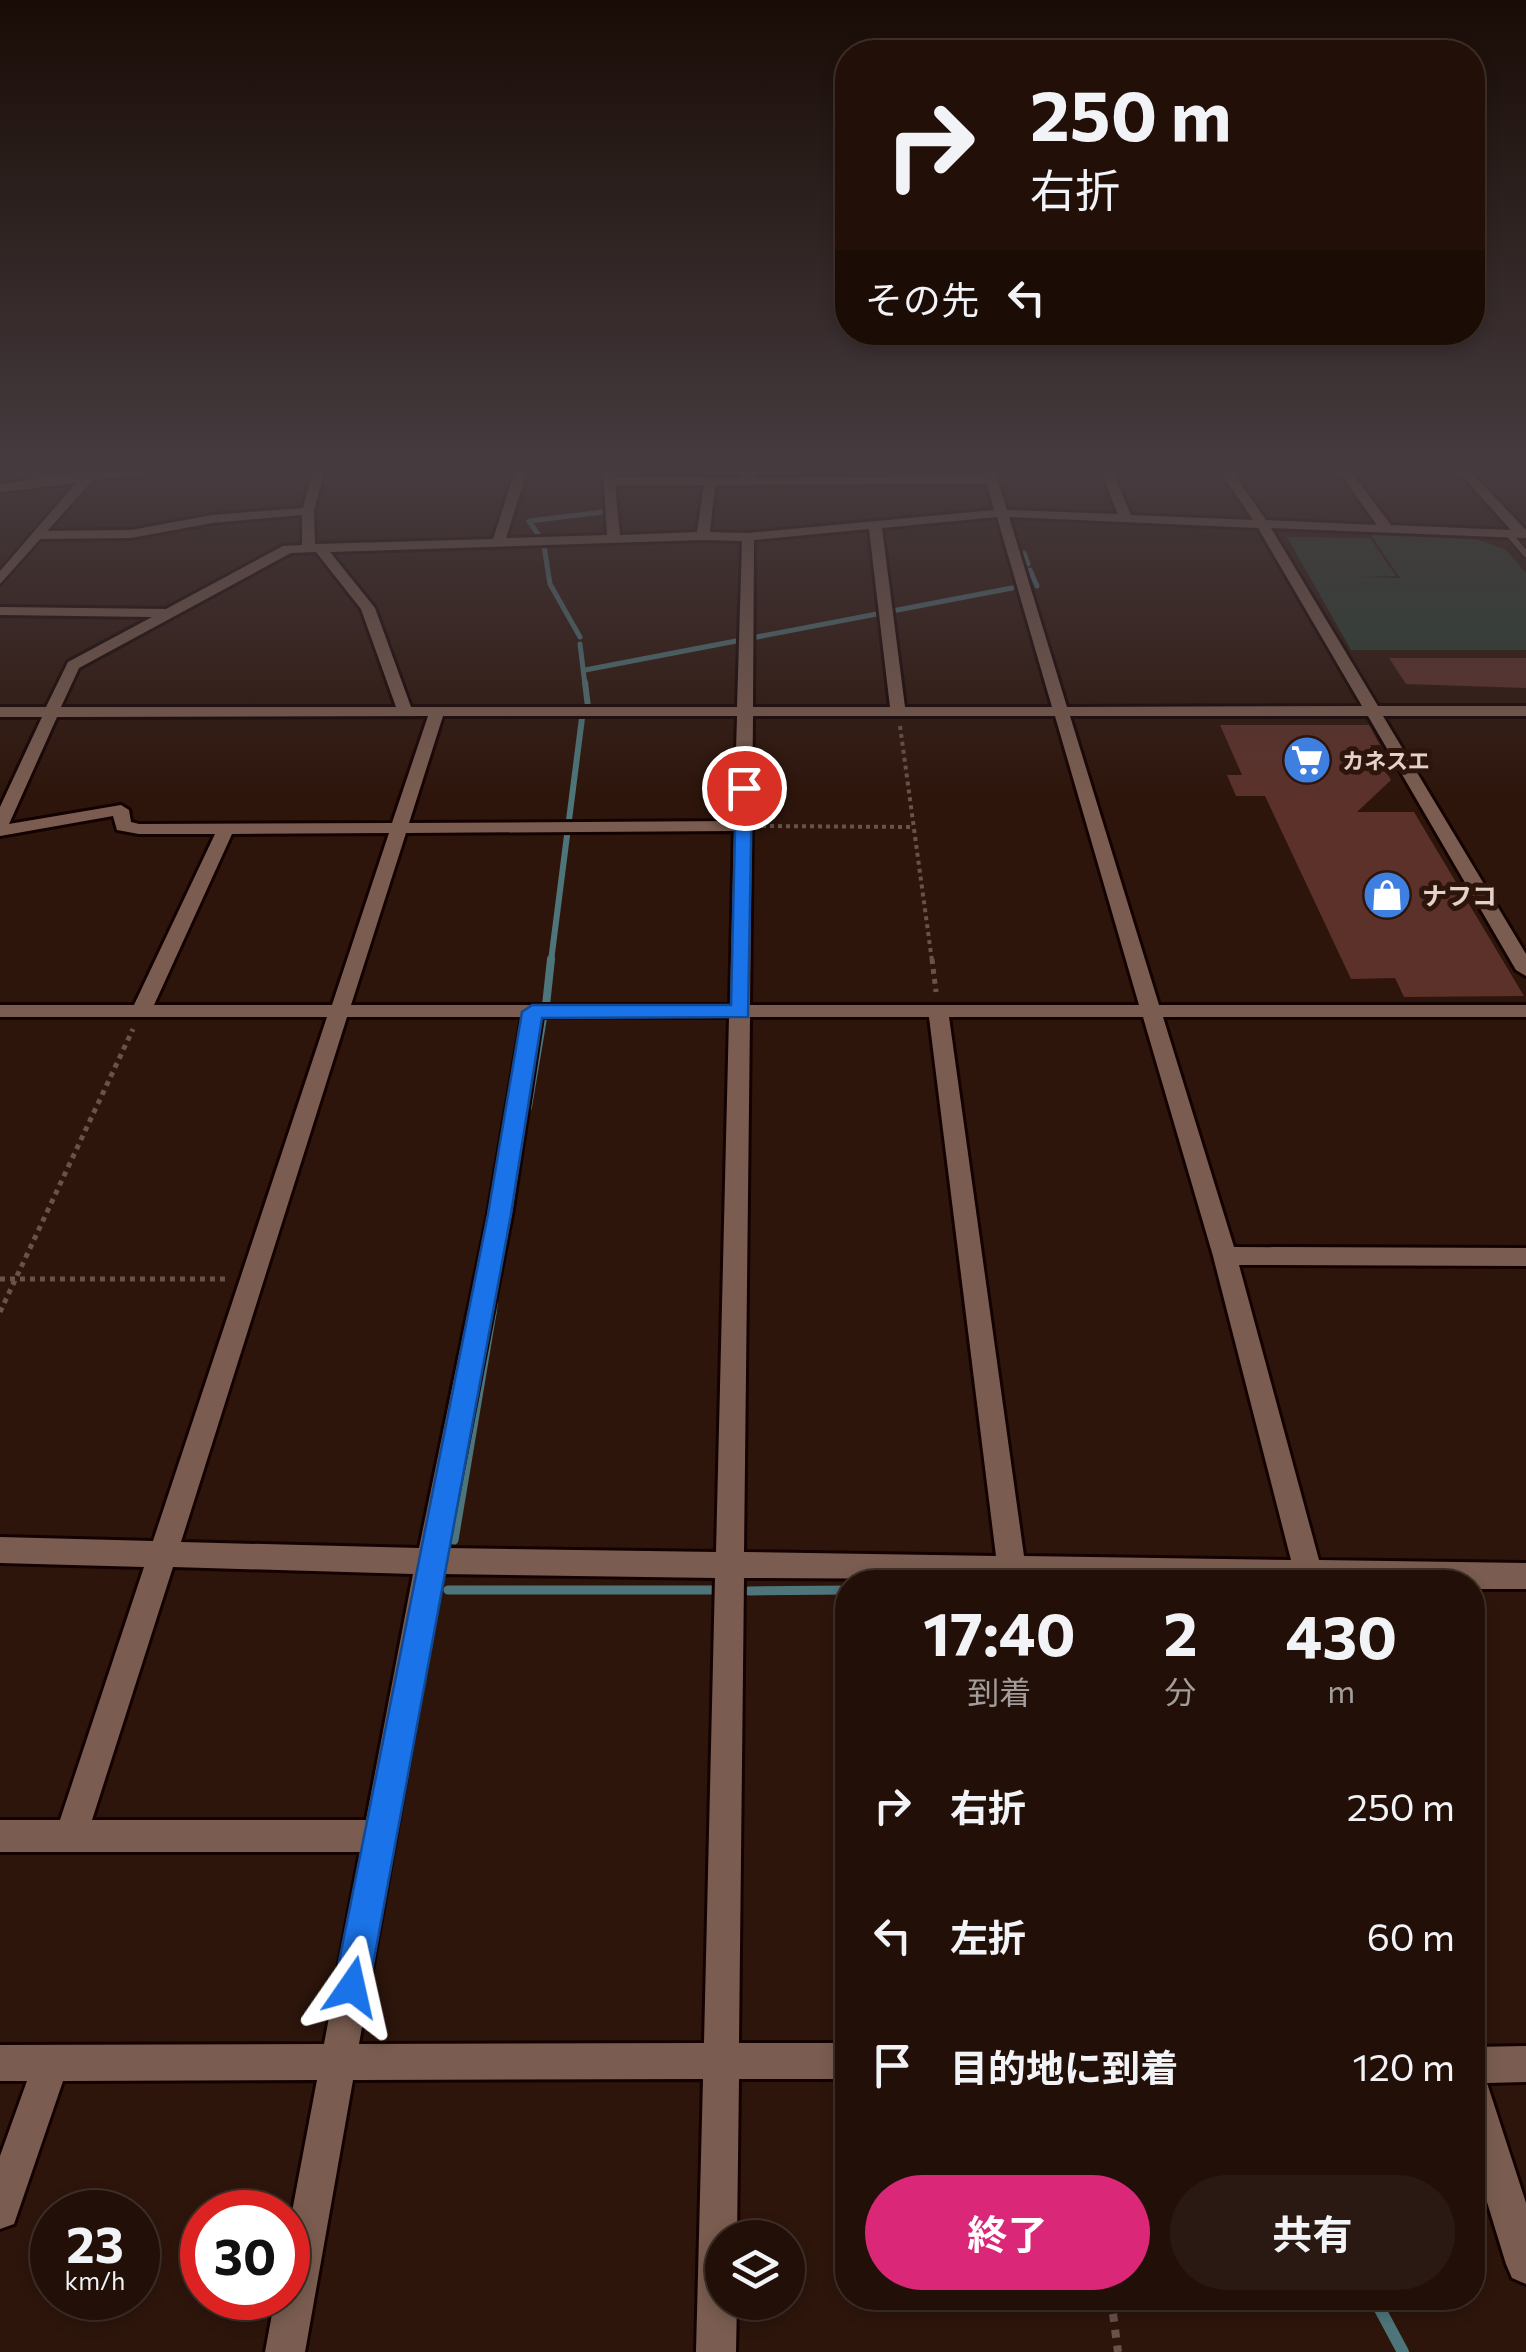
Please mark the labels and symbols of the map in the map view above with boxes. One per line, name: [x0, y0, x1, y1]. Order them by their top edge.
supermarket icon: カネスエ: [1281, 734, 1333, 786]
pin: [702, 746, 787, 831]
place label: カネスエ: [1342, 747, 1430, 774]
shop icon: ナフコ: [1361, 869, 1413, 921]
place label: ナフコ: [1422, 880, 1497, 910]
position arrow: [300, 1935, 404, 2039]
speed limit sign: 30: [180, 2190, 310, 2320]

